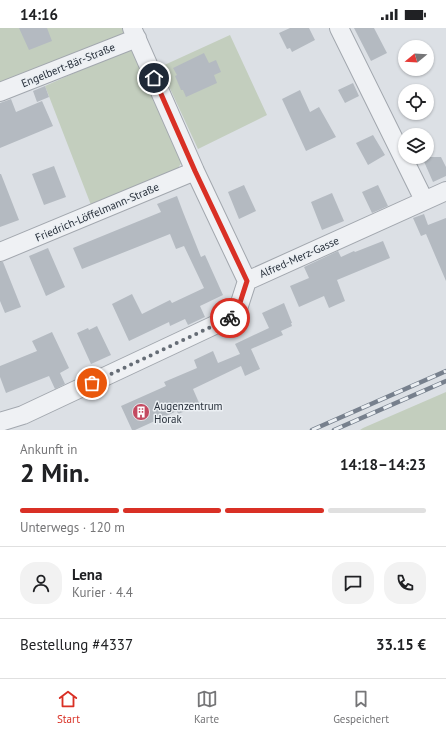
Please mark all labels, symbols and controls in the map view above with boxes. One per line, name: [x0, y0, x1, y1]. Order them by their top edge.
text: 14:16: [20, 5, 58, 24]
street label: Engelbert-Bär-Straße: [19, 40, 117, 90]
north arrow: [398, 40, 434, 76]
map controls: [398, 40, 434, 164]
pin: [137, 61, 171, 95]
icon: home: [143, 67, 165, 89]
button: locate: [398, 84, 434, 120]
button: layers: [398, 128, 434, 164]
street label: Friedrich-Löffelmann-Straße: [33, 179, 161, 244]
street label: Alfred-Merz-Gasse: [257, 233, 341, 281]
courier: [210, 298, 250, 338]
icon: bike: [219, 307, 241, 329]
pin: [75, 366, 109, 400]
icon: bag: [81, 372, 103, 394]
place label: Augenzentrum Horak: [154, 399, 223, 426]
building icon: Augenzentrum Horak: [131, 402, 151, 422]
text: Ankunft in: [20, 441, 77, 458]
text: 14:18–14:23: [340, 455, 426, 474]
text: 2 Min.: [20, 456, 90, 489]
text: Unterwegs · 120 m: [20, 519, 125, 536]
button: person: [20, 562, 62, 604]
button: chat: [332, 562, 374, 604]
button: phone: [384, 562, 426, 604]
text: Lena: [72, 565, 102, 584]
text: Kurier · 4.4: [72, 584, 133, 601]
text: Bestellung #4337: [20, 635, 133, 654]
text: 33.15 €: [376, 635, 426, 654]
tab: Start: [57, 688, 80, 726]
tab: Karte: [194, 688, 219, 726]
tab: Gespeichert: [333, 688, 389, 726]

